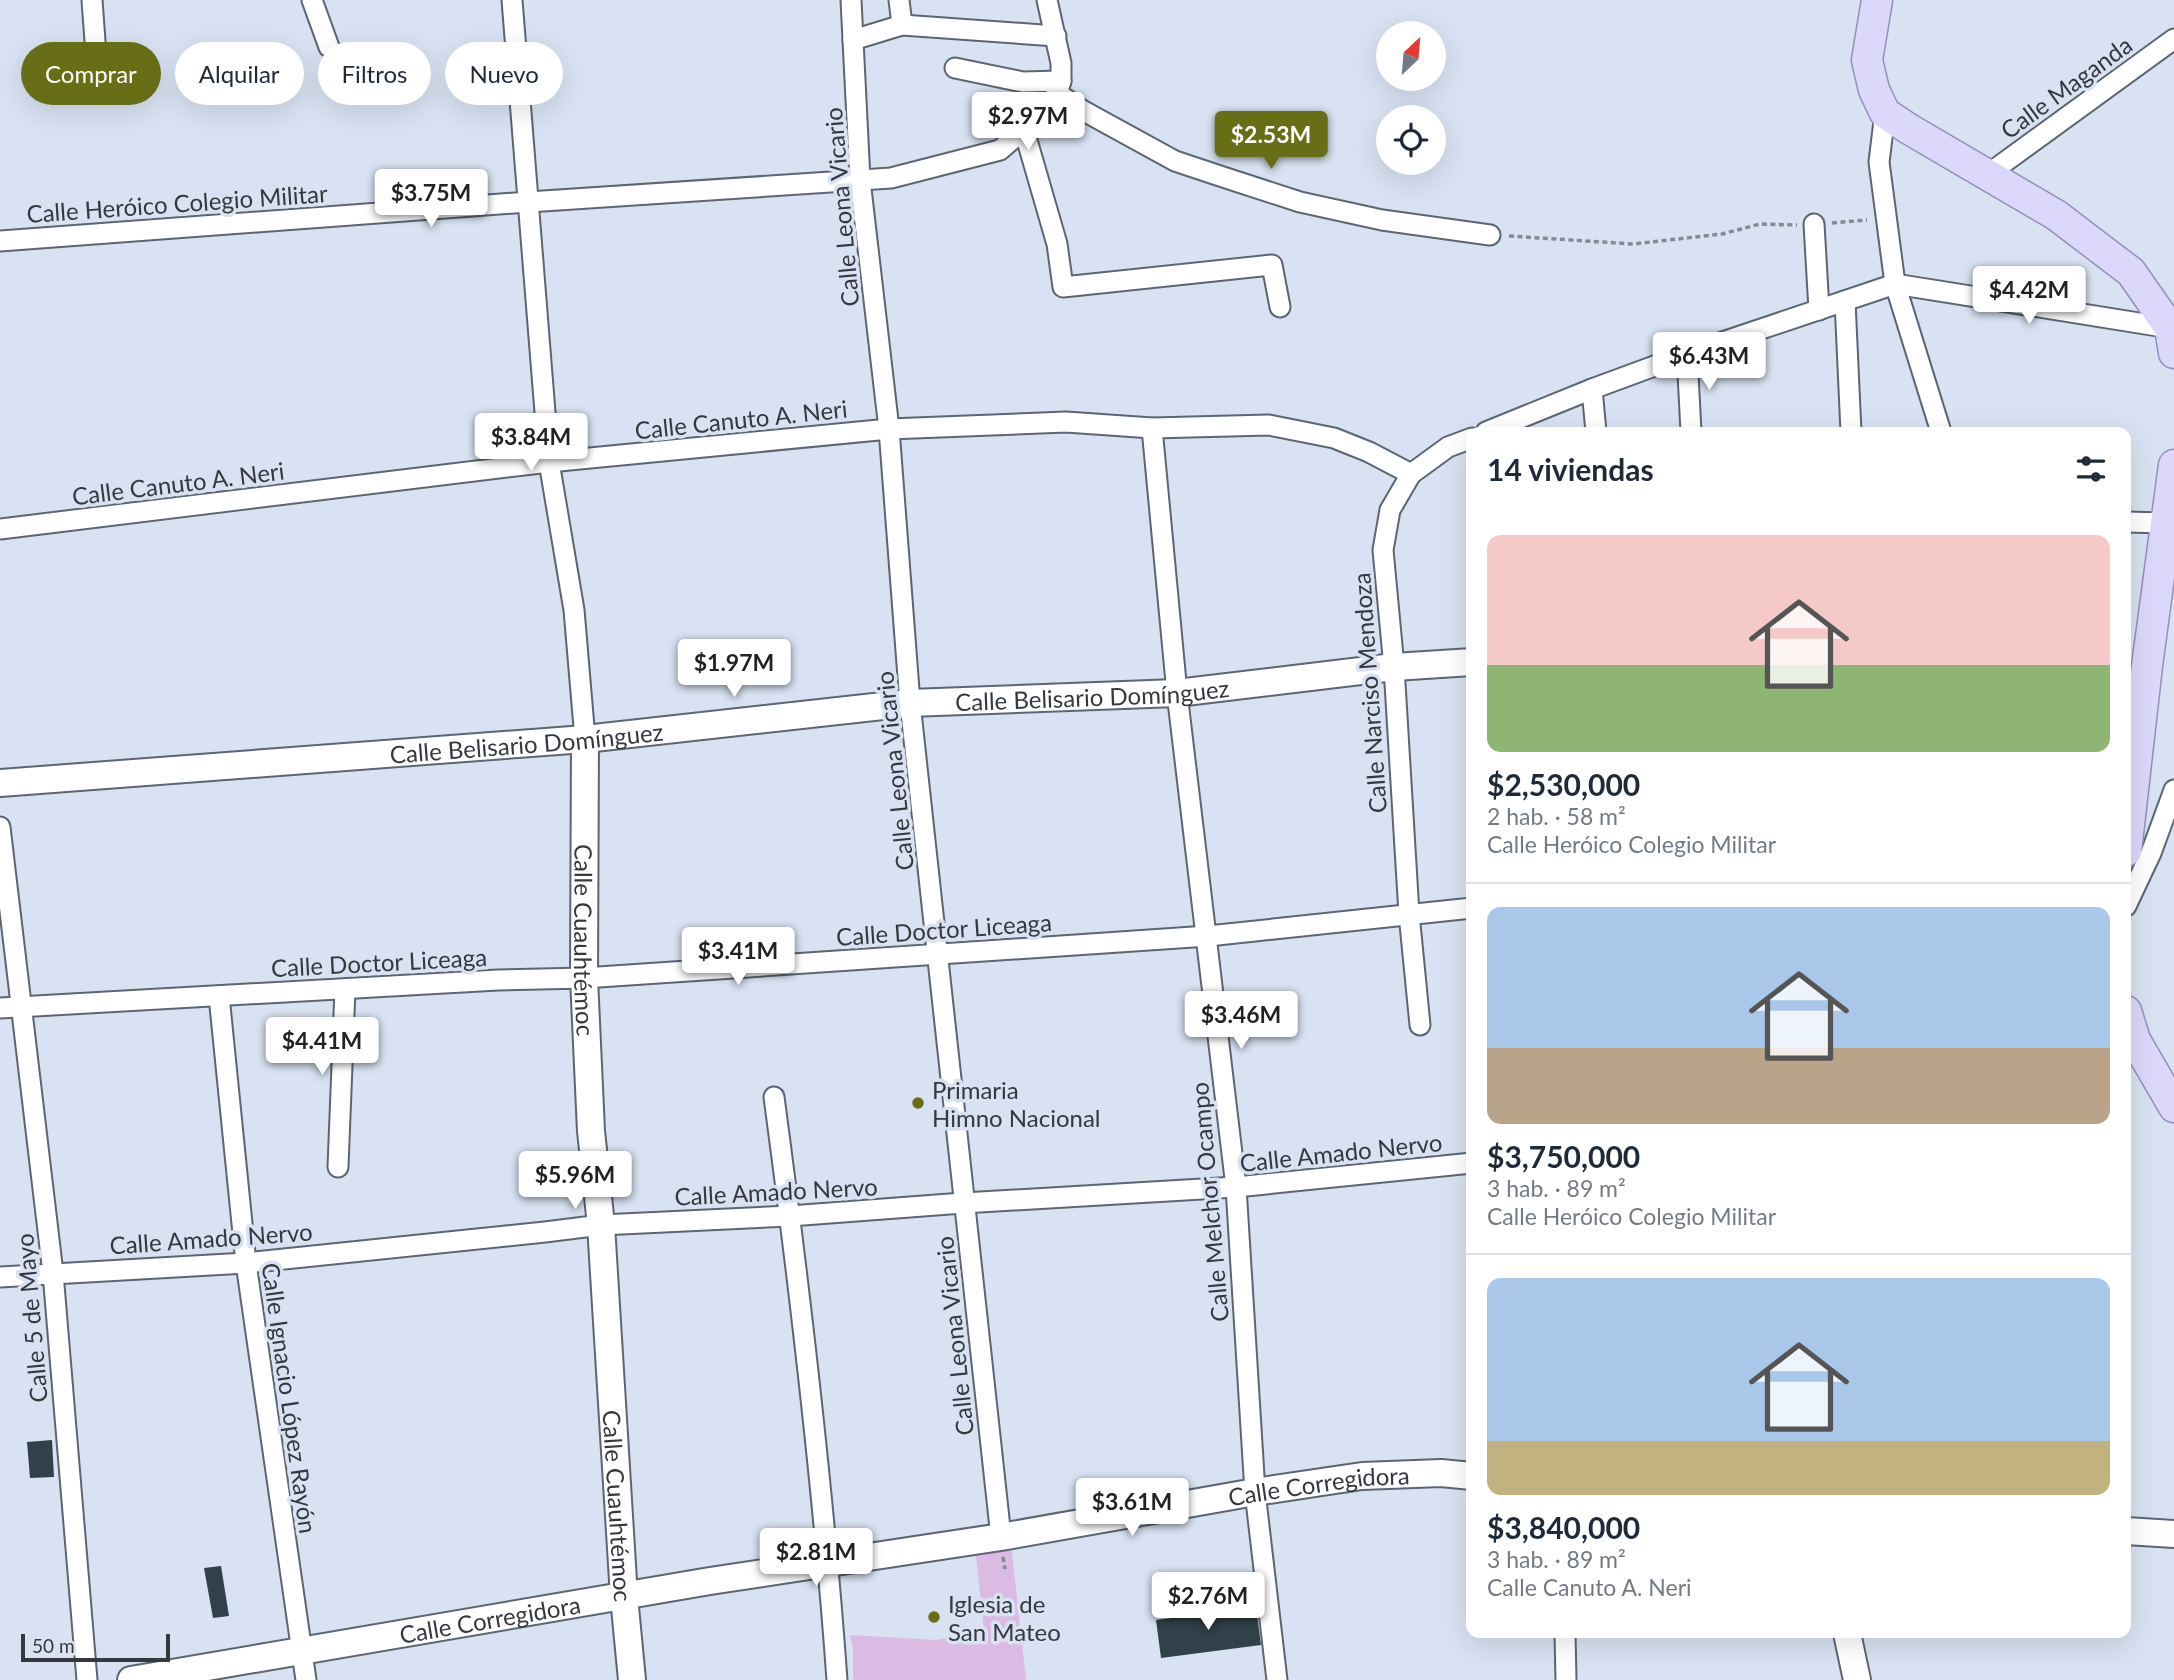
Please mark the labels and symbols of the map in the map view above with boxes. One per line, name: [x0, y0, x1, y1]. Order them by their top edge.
north arrow: [1376, 21, 1446, 91]
street label: Calle Maganda: [1995, 30, 2137, 144]
pin: $2.97M: [971, 92, 1085, 152]
street label: Calle Leona Vicario: [818, 106, 864, 308]
pin: $2.53M: [1214, 111, 1328, 171]
pin: $3.75M: [374, 170, 488, 229]
street label: Calle Heróico Colegio Militar: [26, 178, 329, 228]
pin: $4.42M: [1972, 266, 2086, 326]
pin: $6.43M: [1652, 332, 1766, 392]
street label: Calle Canuto A. Neri: [633, 393, 849, 445]
pin: $3.84M: [474, 414, 588, 473]
street label: Calle Canuto A. Neri: [70, 456, 286, 510]
street label: Calle Narciso Mendoza: [1346, 572, 1392, 814]
pin: $1.97M: [677, 640, 791, 699]
street label: Calle Leona Vicario: [869, 670, 919, 872]
street label: Calle Belisario Domínguez: [955, 672, 1231, 716]
street label: Calle Belisario Domínguez: [389, 716, 665, 768]
street label: Calle Cuauhtémoc: [569, 844, 601, 1037]
street label: Calle Doctor Liceaga: [835, 907, 1053, 951]
pin: $3.41M: [681, 928, 795, 987]
street label: Calle Doctor Liceaga: [270, 942, 488, 982]
pin: $3.46M: [1184, 992, 1298, 1051]
pin: $4.41M: [265, 1018, 379, 1077]
place label: Primaria Himno Nacional: [932, 1075, 1101, 1132]
street label: Calle Melchor Ocampo: [1184, 1081, 1234, 1323]
marker: Primaria Himno Nacional: [910, 1095, 926, 1111]
street label: Calle Amado Nervo: [1238, 1127, 1444, 1177]
pin: $5.96M: [518, 1152, 632, 1211]
street label: Calle Amado Nervo: [674, 1171, 878, 1211]
street label: Calle Amado Nervo: [109, 1216, 313, 1260]
street label: Calle 5 de Mayo: [9, 1232, 53, 1404]
street label: Calle Leona Vicario: [929, 1235, 979, 1437]
street label: Calle Ignacio López Rayón: [257, 1261, 323, 1535]
street label: Calle Cuauhtémoc: [598, 1409, 639, 1602]
street label: Calle Corregidora: [1226, 1460, 1410, 1511]
pin: $3.61M: [1075, 1478, 1189, 1538]
pin: $2.81M: [759, 1528, 873, 1588]
pin: $2.76M: [1151, 1572, 1265, 1632]
street label: Calle Corregidora: [397, 1589, 582, 1648]
place label: Iglesia de San Mateo: [948, 1589, 1061, 1646]
marker: Iglesia de San Mateo: [926, 1609, 942, 1625]
scale bar: [21, 1631, 170, 1663]

